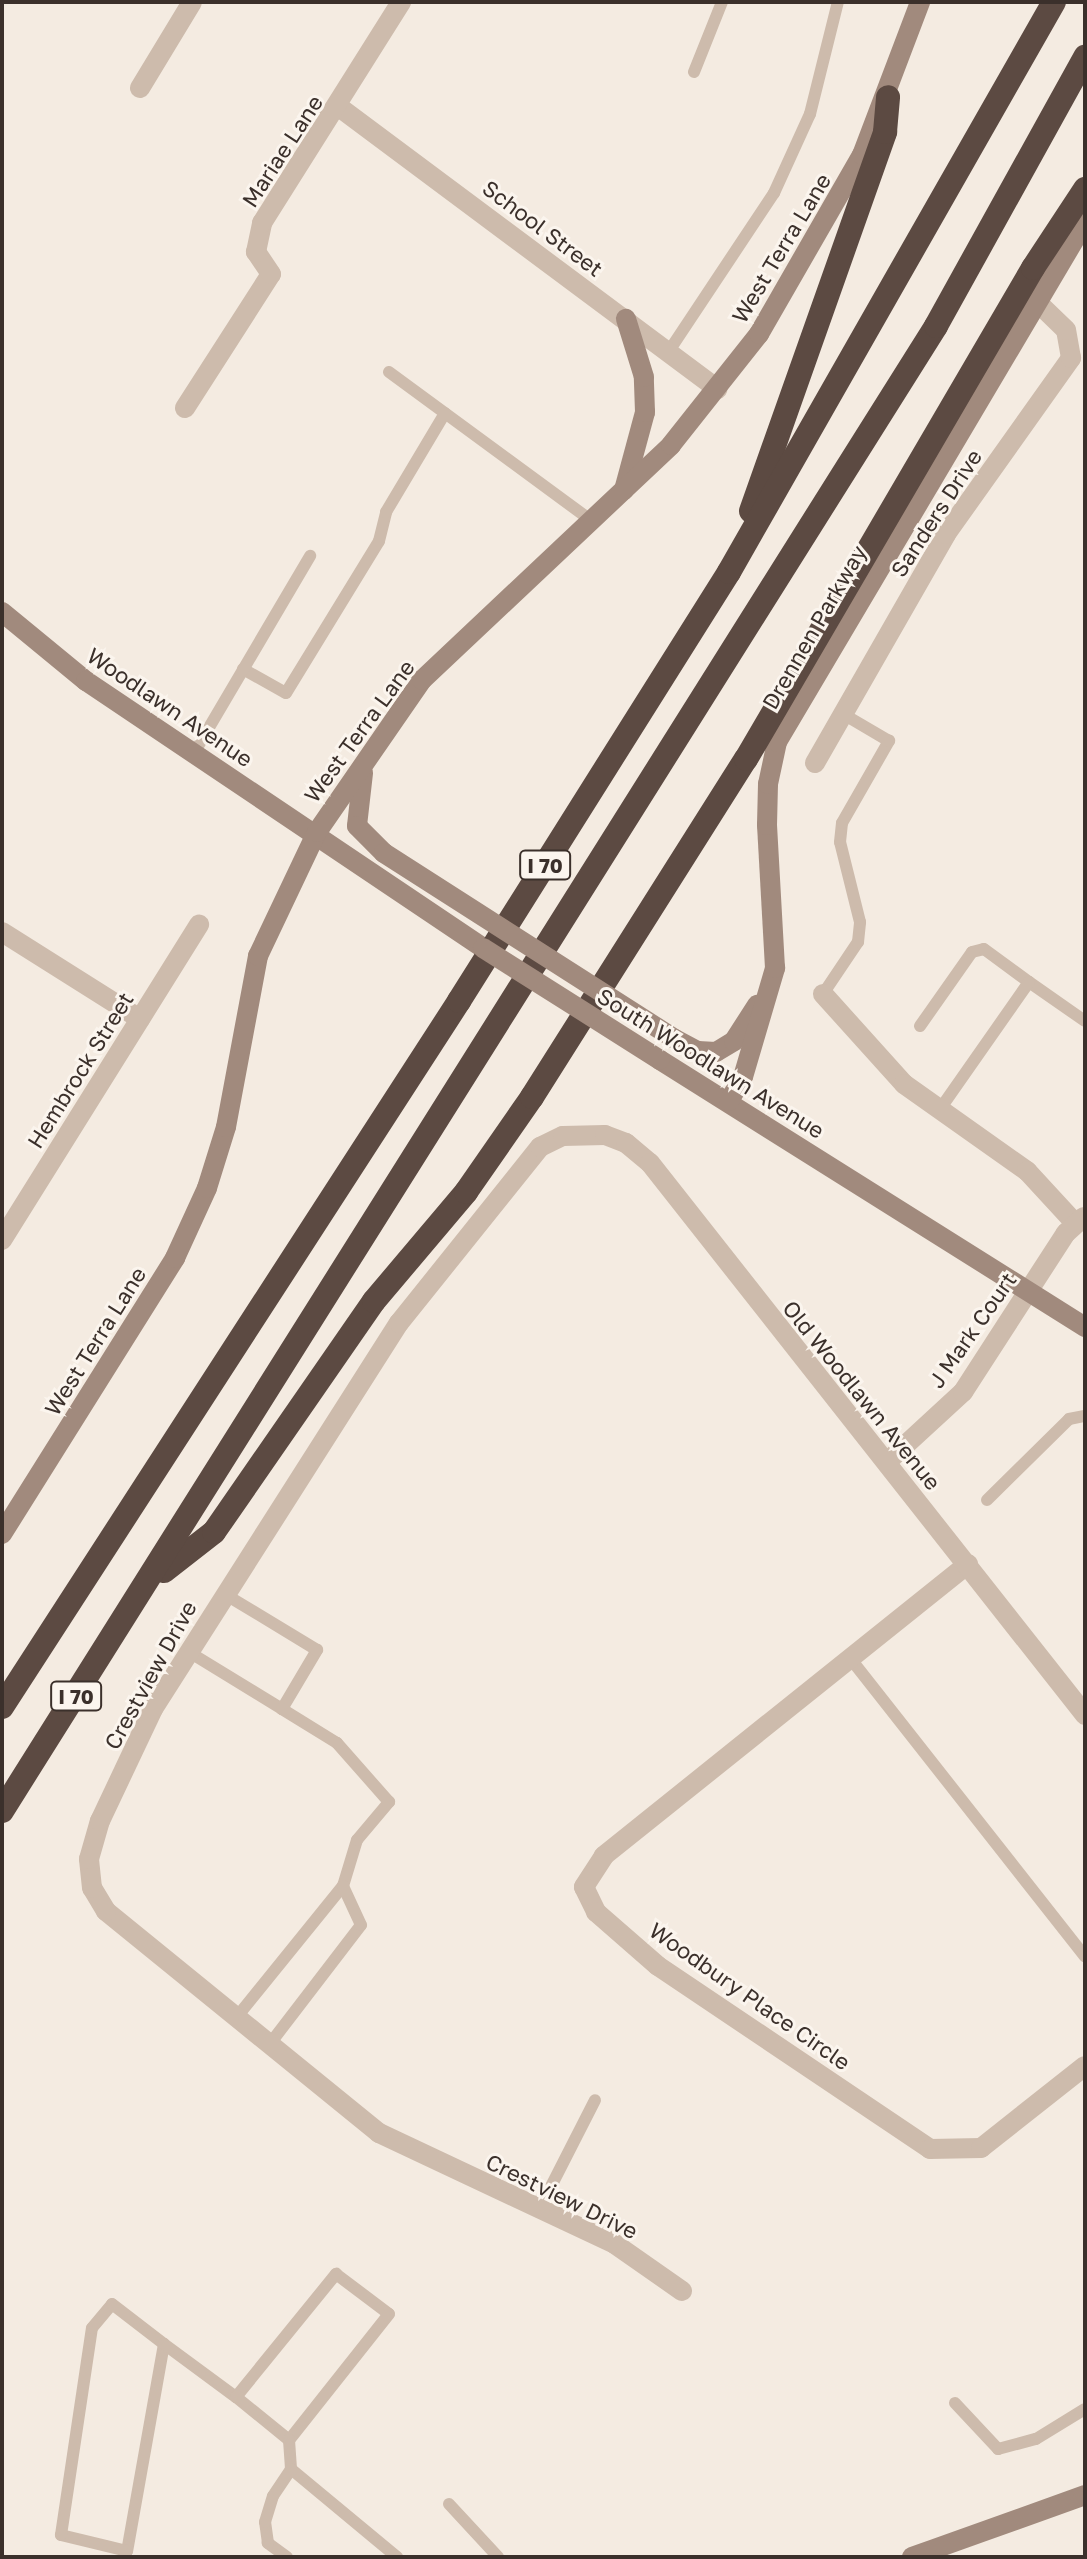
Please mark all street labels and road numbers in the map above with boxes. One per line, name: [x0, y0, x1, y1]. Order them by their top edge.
street label: Mariae Lane: [236, 90, 328, 212]
street label: West Terra Lane: [726, 168, 836, 328]
street label: School Street: [478, 174, 608, 282]
street label: Sanders Drive: [885, 444, 987, 582]
street label: Drennen Parkway: [756, 540, 872, 714]
street label: Woodlawn Avenue: [82, 642, 258, 772]
street label: West Terra Lane: [298, 655, 420, 807]
road number: I 70: [519, 849, 571, 881]
street label: South Woodlawn Avenue: [593, 982, 829, 1144]
street label: Hembrock Street: [21, 987, 139, 1153]
street label: West Terra Lane: [39, 1262, 151, 1420]
street label: J Mark Court: [923, 1267, 1021, 1393]
street label: Old Woodlawn Avenue: [777, 1295, 947, 1495]
street label: Crestview Drive: [98, 1596, 202, 1754]
road number: I 70: [50, 1680, 102, 1712]
street label: Woodbury Place Circle: [645, 1917, 855, 2075]
street label: Crestview Drive: [482, 2148, 642, 2244]

